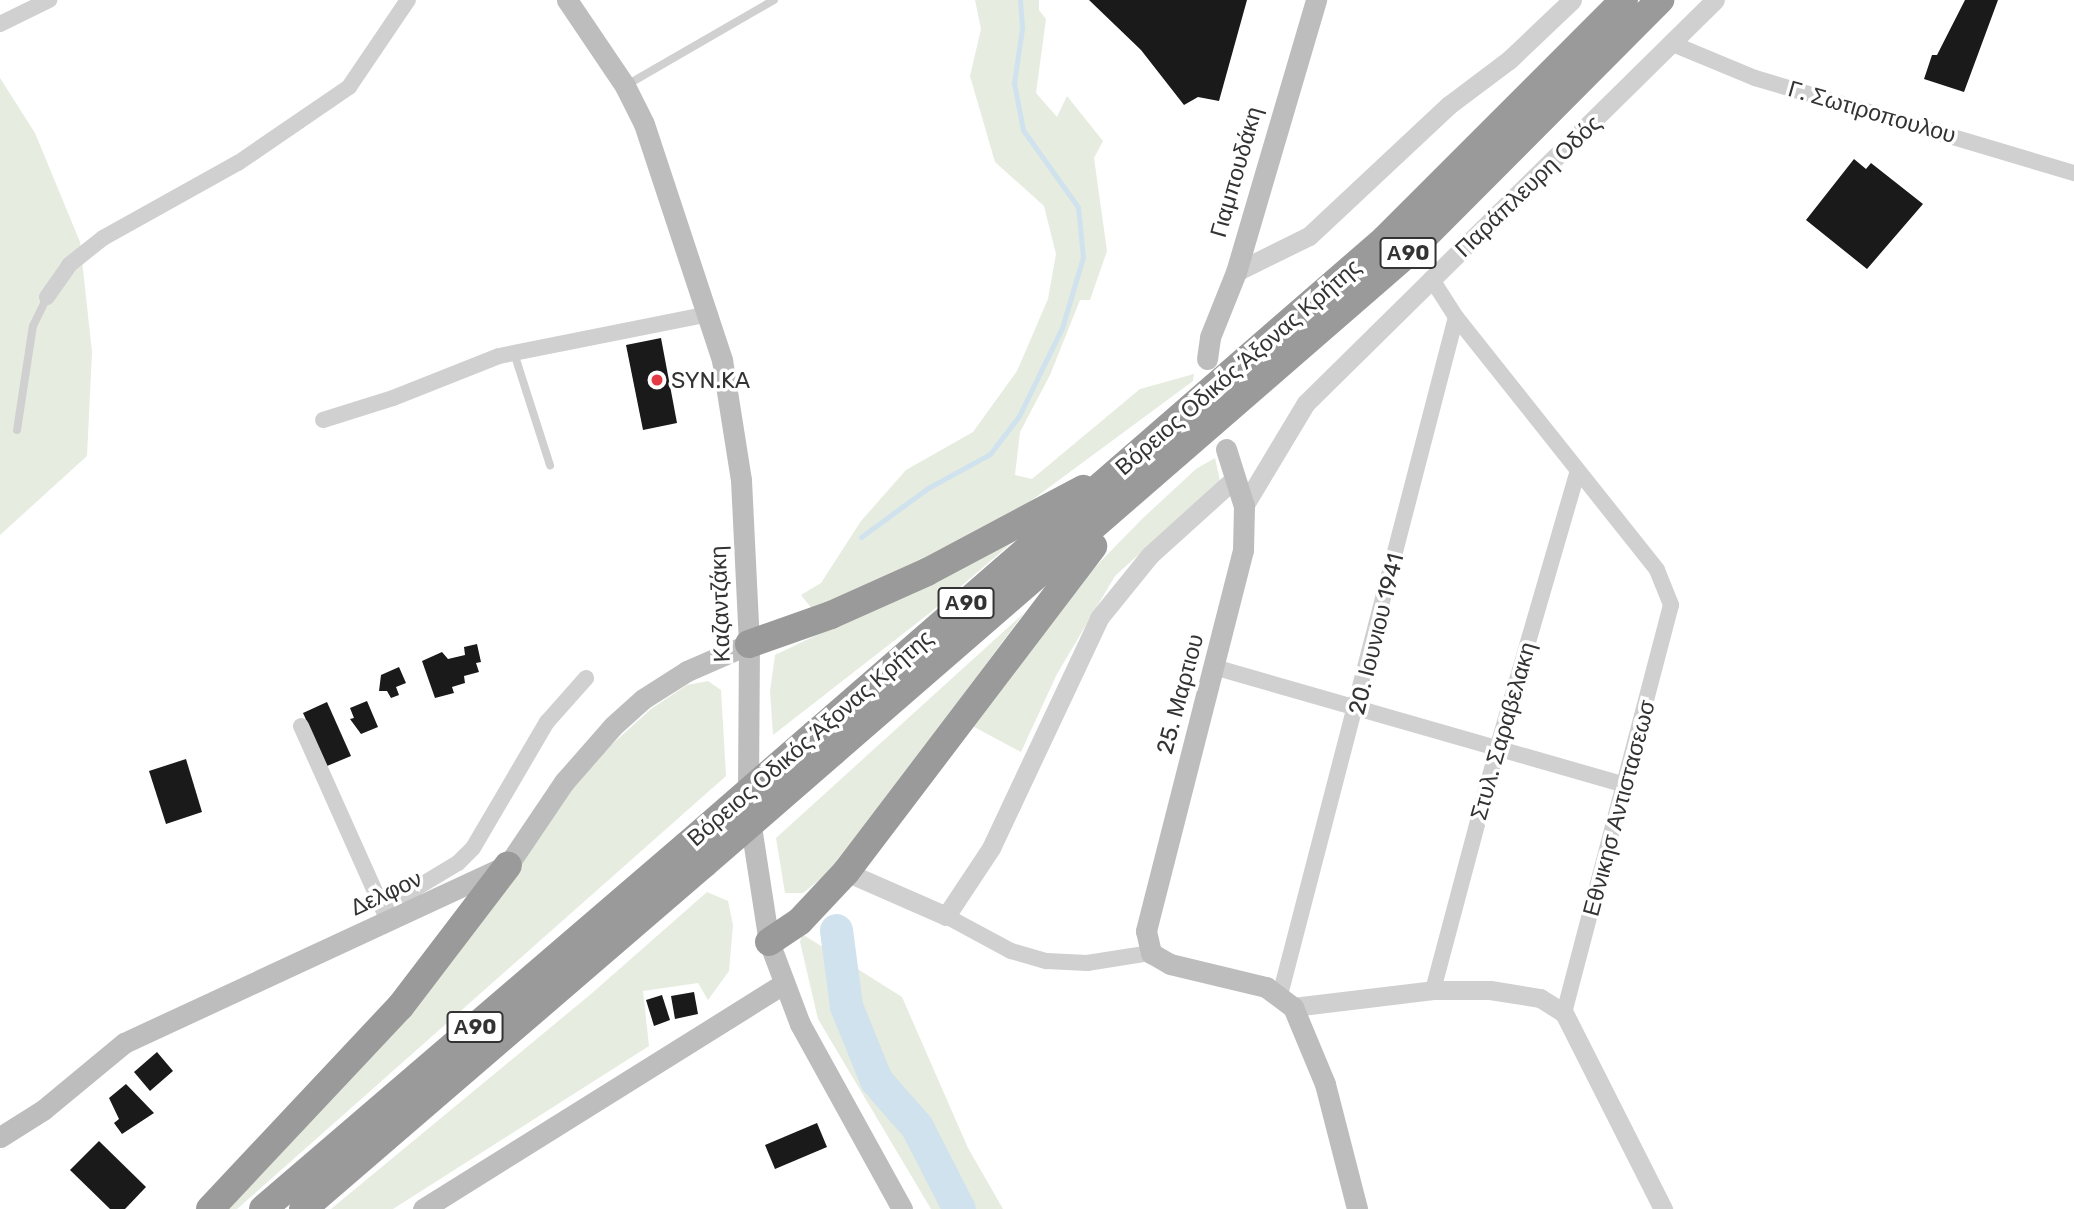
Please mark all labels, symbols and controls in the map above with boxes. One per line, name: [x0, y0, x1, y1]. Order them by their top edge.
street label: Γ. Σωτιροπουλου: [1785, 75, 1959, 149]
street label: Γιαμπουδάκη: [1204, 103, 1268, 241]
street label: Παράπλευρη Οδός: [1449, 109, 1607, 263]
road number: Α90: [1378, 236, 1438, 270]
street label: Βόρειος Οδικός Άξονας Κρήτης: [1110, 253, 1366, 481]
place label: SYN.KA: [671, 366, 750, 394]
marker: SYN.KA: [649, 372, 665, 388]
street label: Καζαντζάκη: [704, 545, 736, 663]
street label: 20. Ιουνιου 1941: [1343, 550, 1409, 718]
road number: Α90: [936, 586, 996, 620]
street label: Βόρειος Οδικός Άξονας Κρήτης: [682, 624, 938, 852]
street label: 25. Μαρτιου: [1151, 631, 1209, 757]
street label: Στυλ. Σαραβελακη: [1464, 639, 1542, 823]
street label: Εθνικησ Αντιστασεωσ: [1577, 697, 1661, 919]
street label: Δελφον: [346, 864, 426, 922]
road number: Α90: [445, 1010, 505, 1044]

